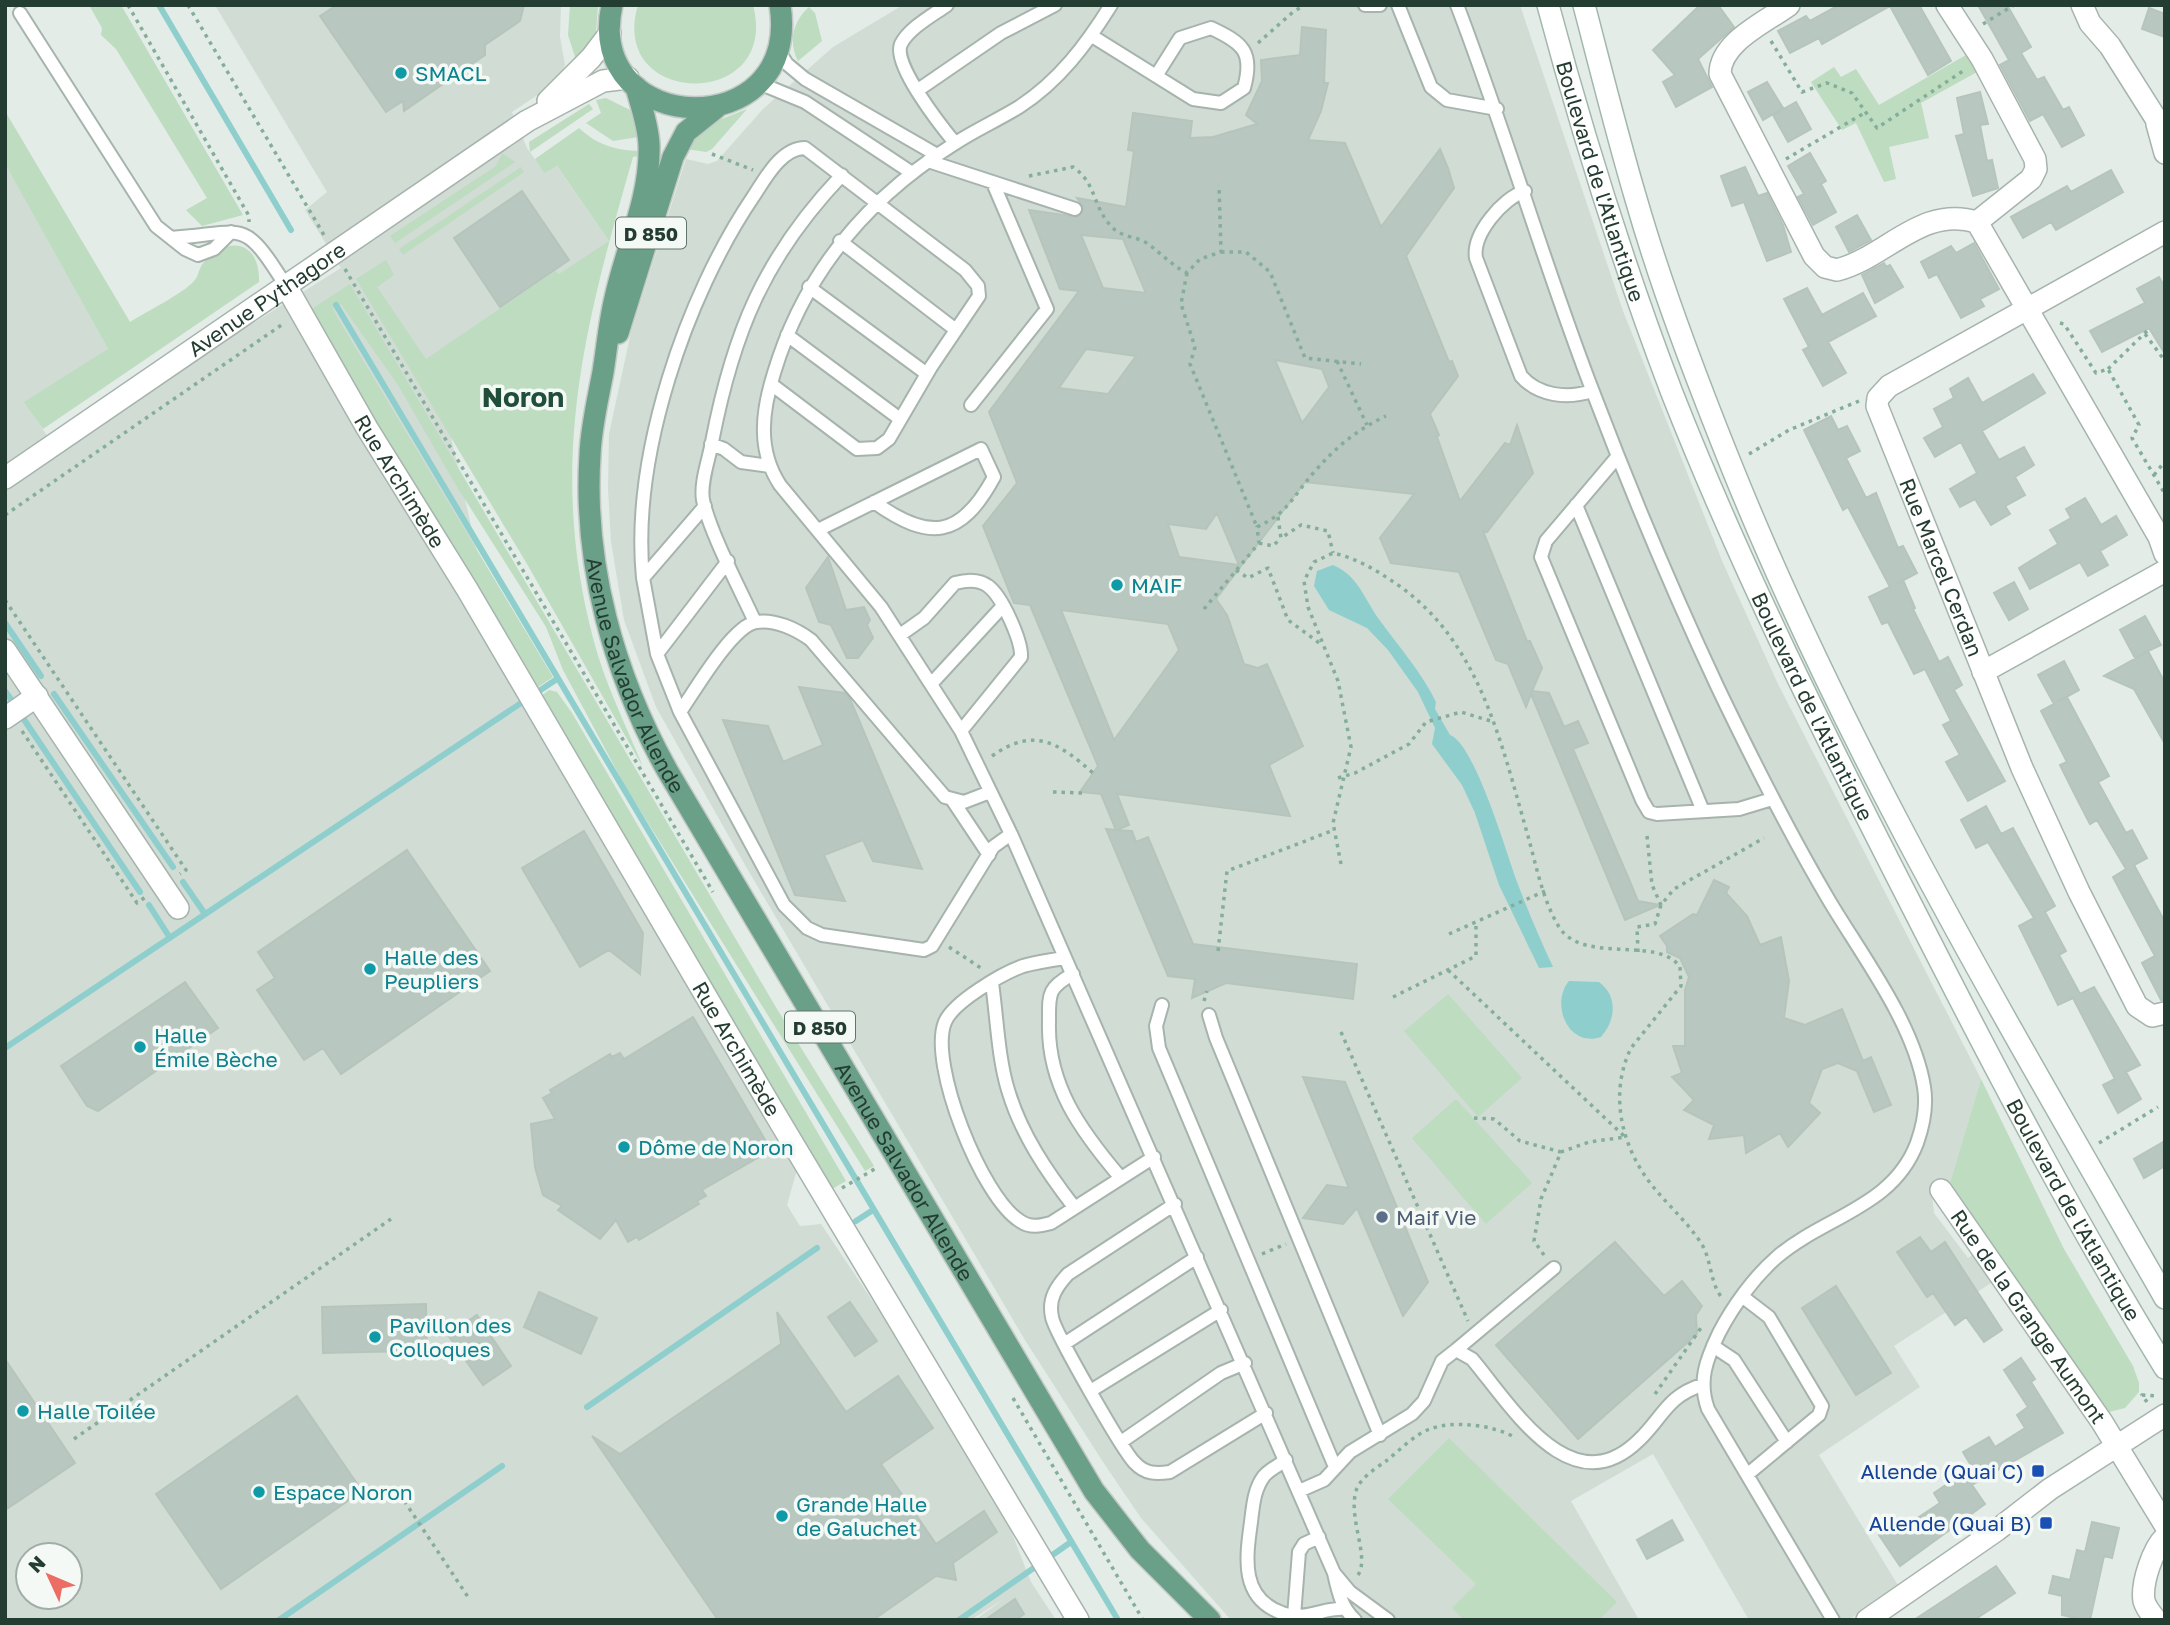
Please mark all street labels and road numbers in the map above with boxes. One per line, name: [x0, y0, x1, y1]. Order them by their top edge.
street label: Boulevard de l'Atlantique: [1551, 58, 1651, 305]
road number: D 850: [616, 218, 686, 248]
street label: Avenue Pythagore: [183, 236, 350, 362]
street label: Rue Archimède: [349, 410, 451, 553]
street label: Rue Marcel Cerdan: [1894, 474, 1989, 660]
street label: Avenue Salvador Allende: [581, 556, 691, 798]
street label: Boulevard de l'Atlantique: [1746, 588, 1879, 825]
street label: Rue Archimède: [687, 977, 786, 1121]
road number: D 850: [785, 1012, 855, 1042]
street label: Avenue Salvador Allende: [830, 1057, 980, 1285]
street label: Boulevard de l'Atlantique: [2001, 1094, 2146, 1325]
street label: Rue de la Grange Aumont: [1945, 1204, 2112, 1429]

